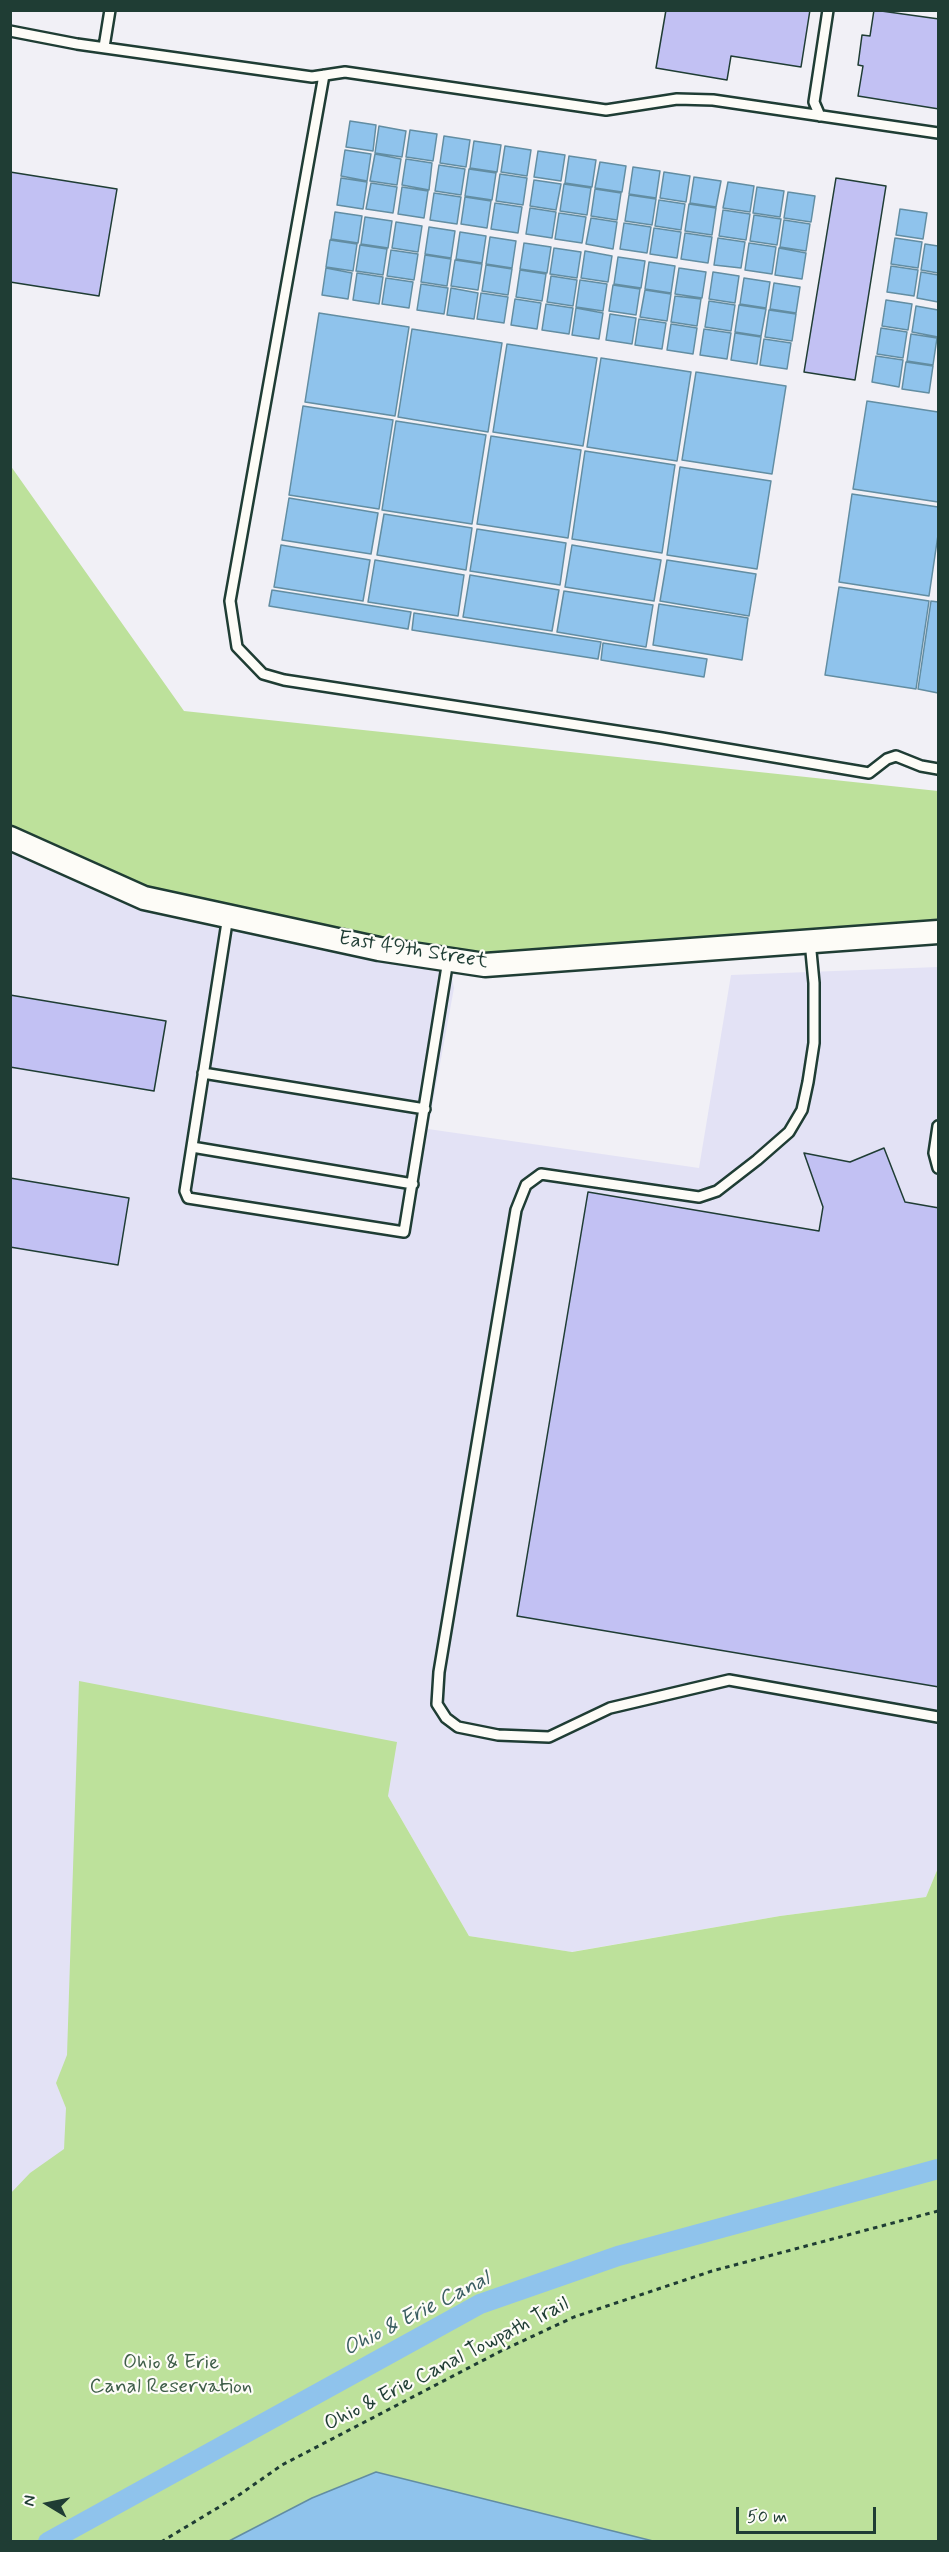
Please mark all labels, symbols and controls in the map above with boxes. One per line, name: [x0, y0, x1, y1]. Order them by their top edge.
street label: East 49th Street: [336, 927, 490, 975]
water label: Ohio & Erie Canal: [339, 2267, 495, 2363]
street label: Ohio & Erie Canal Towpath Trail: [321, 2292, 573, 2438]
park label: Ohio & Erie Canal Reservation: [90, 2351, 252, 2401]
north arrow: [18, 2474, 78, 2534]
text: N: [19, 2494, 41, 2508]
scale bar: [739, 2495, 878, 2533]
text: 50 m: [747, 2505, 787, 2529]

